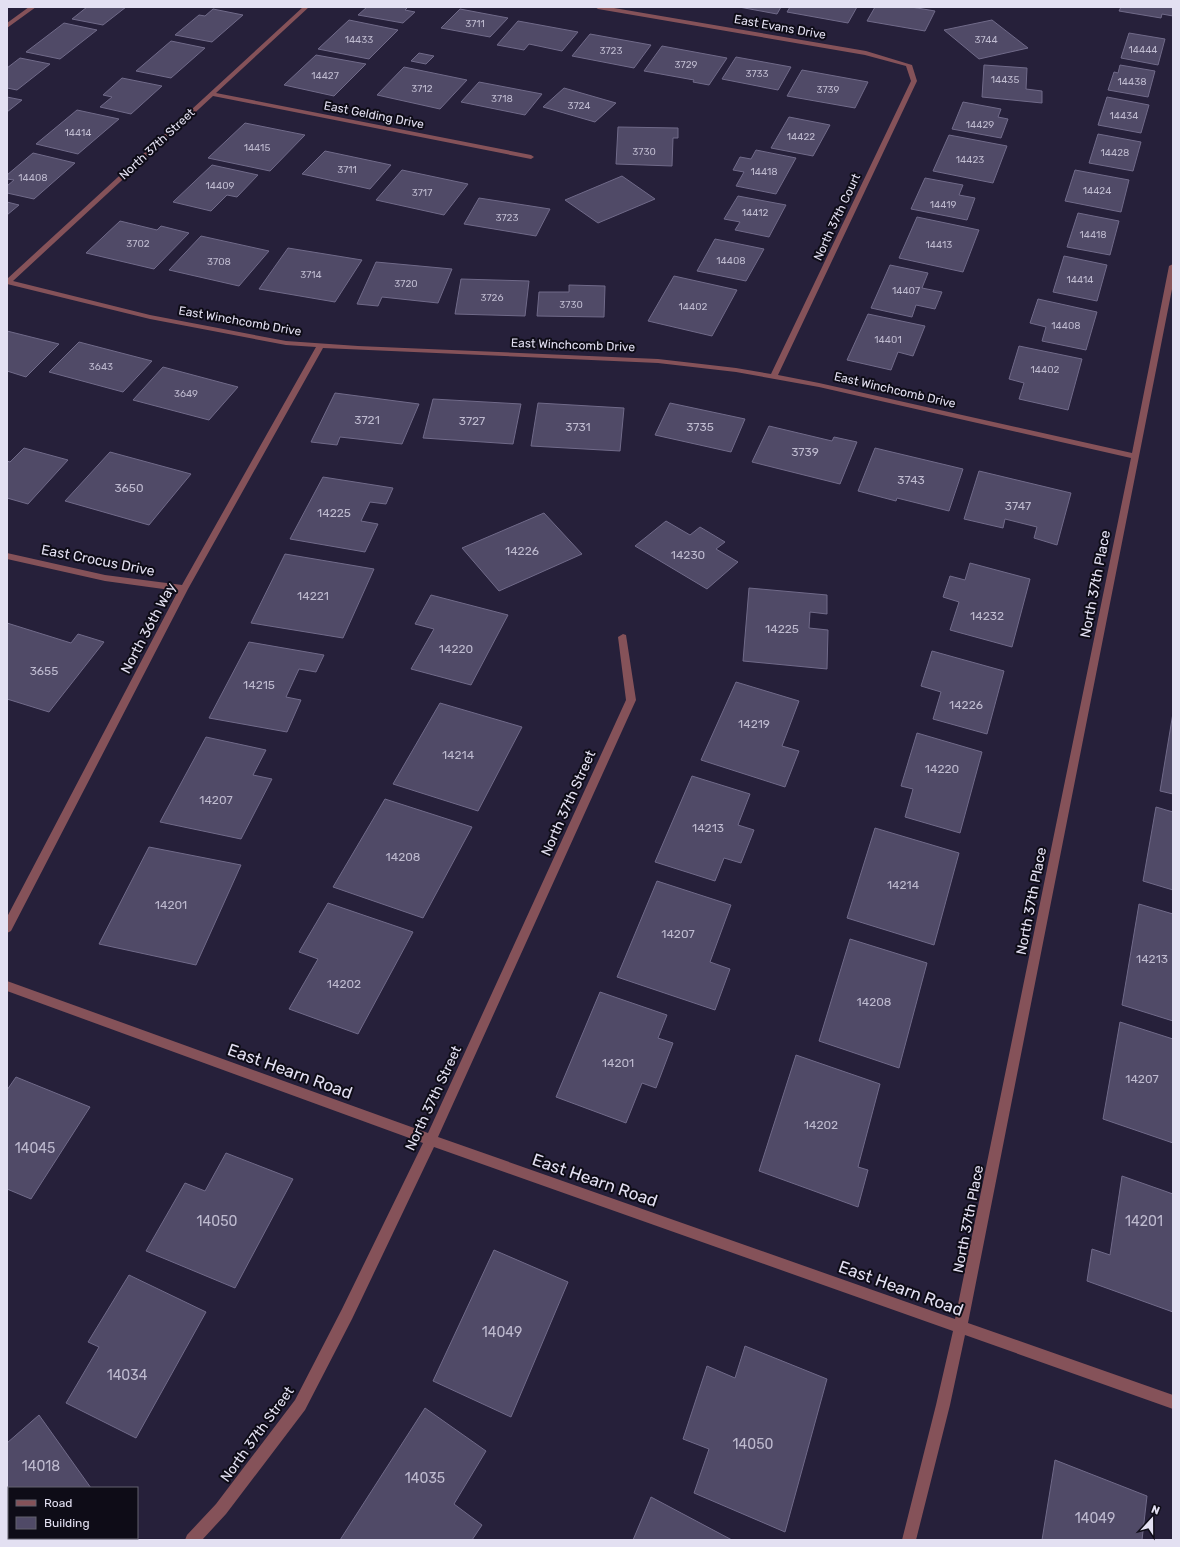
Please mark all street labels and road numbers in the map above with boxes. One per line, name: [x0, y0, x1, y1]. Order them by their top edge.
street label: East Evans Drive: [733, 12, 827, 42]
street label: East Gelding Drive: [323, 98, 426, 132]
street label: North 37th Street: [116, 105, 198, 182]
street label: North 37th Court: [811, 171, 863, 263]
street label: East Winchcomb Drive: [178, 303, 303, 339]
street label: East Winchcomb Drive: [511, 336, 636, 354]
street label: East Winchcomb Drive: [833, 369, 957, 411]
street label: North 37th Place: [1077, 529, 1114, 639]
street label: East Crocus Drive: [40, 541, 156, 580]
street label: North 36th Way: [117, 580, 180, 677]
street label: North 37th Street: [538, 747, 600, 859]
street label: North 37th Place: [1013, 846, 1050, 956]
street label: East Hearn Road: [225, 1039, 355, 1103]
street label: North 37th Street: [402, 1042, 465, 1153]
street label: East Hearn Road: [530, 1149, 660, 1211]
street label: North 37th Place: [950, 1164, 987, 1274]
street label: East Hearn Road: [836, 1256, 966, 1320]
street label: North 37th Street: [217, 1383, 298, 1485]

